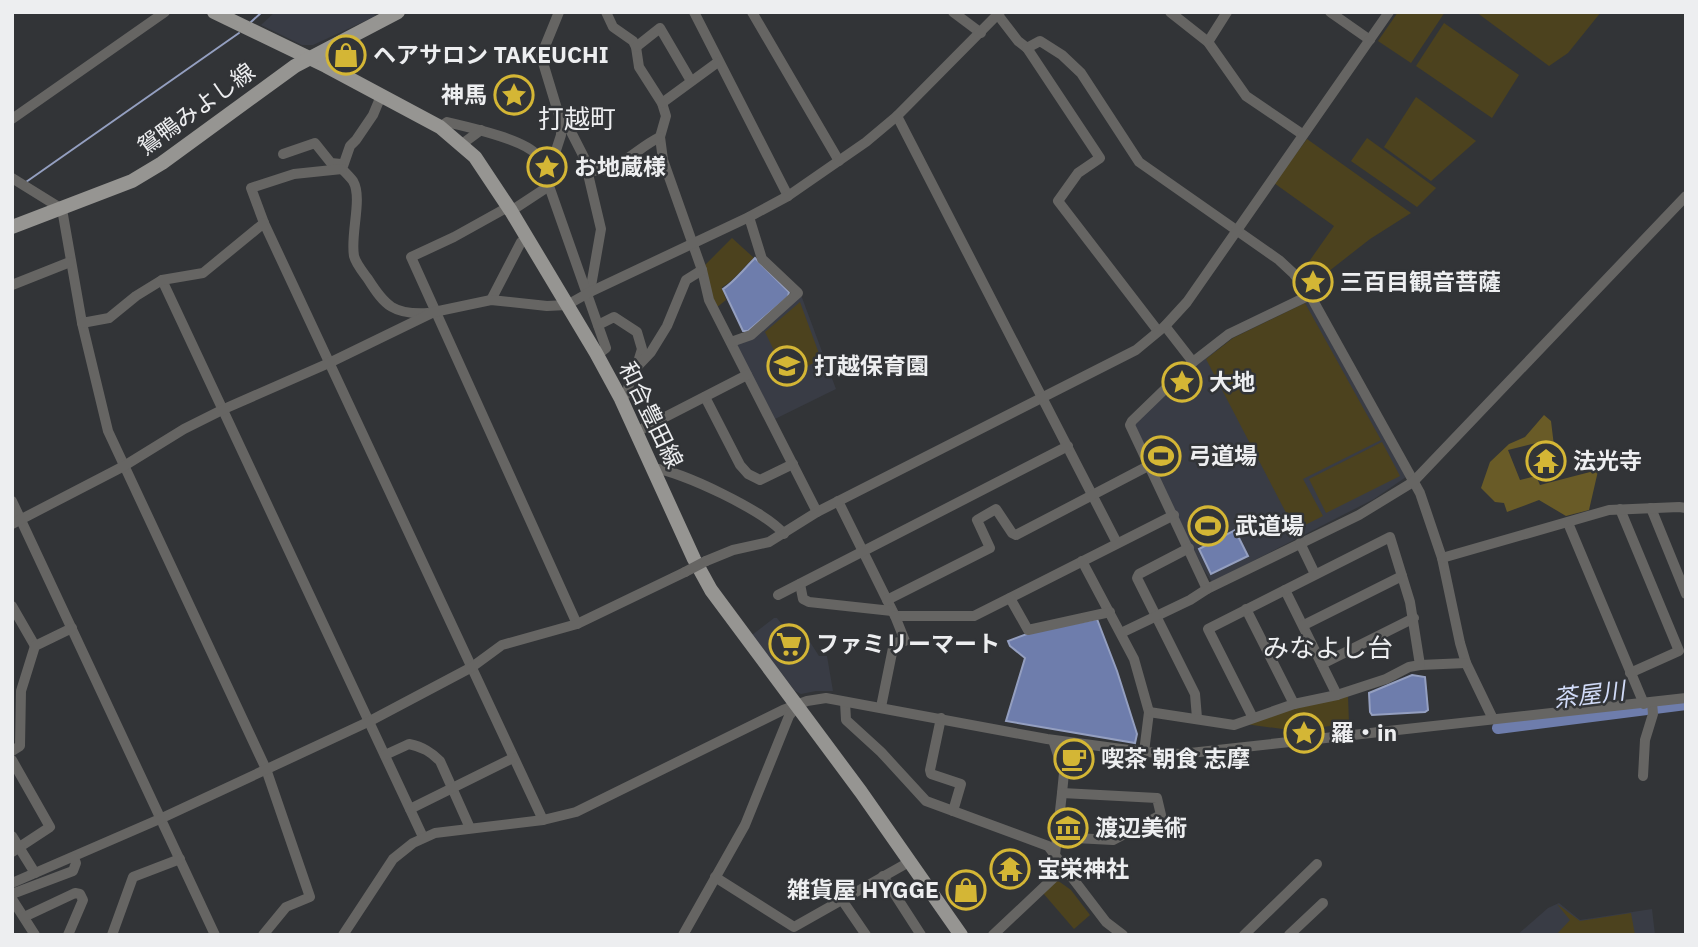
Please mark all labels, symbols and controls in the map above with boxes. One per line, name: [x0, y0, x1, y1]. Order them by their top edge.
shop icon: ヘアサロン TAKEUCHI: [325, 34, 367, 76]
place label: ヘアサロン TAKEUCHI: [373, 39, 609, 69]
street label: 鴛鴨みよし線: [131, 55, 260, 161]
place icon: 神馬: [493, 74, 535, 116]
place label: 神馬: [441, 79, 487, 109]
district label: 打越町: [538, 101, 616, 135]
place icon: お地蔵様: [526, 146, 568, 188]
place label: お地蔵様: [574, 151, 666, 181]
place icon: 三百目観音菩薩: [1292, 261, 1334, 303]
place label: 三百目観音菩薩: [1340, 266, 1501, 296]
school or university icon: 打越保育園: [766, 345, 808, 387]
place label: 打越保育園: [814, 350, 929, 380]
street label: 和合豊田線: [613, 356, 691, 473]
place icon: 大地: [1161, 361, 1203, 403]
place label: 大地: [1209, 366, 1255, 396]
sports icon: 弓道場: [1140, 435, 1182, 477]
place label: 弓道場: [1188, 440, 1257, 470]
temple icon: 法光寺: [1525, 440, 1567, 482]
place label: 法光寺: [1573, 445, 1642, 475]
sports icon: 武道場: [1187, 505, 1229, 547]
place label: 武道場: [1235, 510, 1304, 540]
supermarket icon: ファミリーマート: [768, 623, 810, 665]
place label: ファミリーマート: [816, 628, 1000, 658]
district label: みなよし台: [1263, 630, 1393, 664]
water label: 茶屋川: [1551, 673, 1630, 714]
place icon: 羅・in: [1283, 712, 1325, 754]
place label: 羅・in: [1331, 717, 1397, 747]
cafe icon: 喫茶 朝食 志摩: [1053, 738, 1095, 780]
place label: 喫茶 朝食 志摩: [1101, 743, 1250, 773]
museum icon: 渡辺美術: [1047, 807, 1089, 849]
place label: 渡辺美術: [1095, 812, 1187, 842]
temple icon: 宝栄神社: [989, 848, 1031, 890]
place label: 宝栄神社: [1037, 853, 1129, 883]
shop icon: 雑貨屋 HYGGE: [945, 869, 987, 911]
place label: 雑貨屋 HYGGE: [787, 874, 939, 904]

